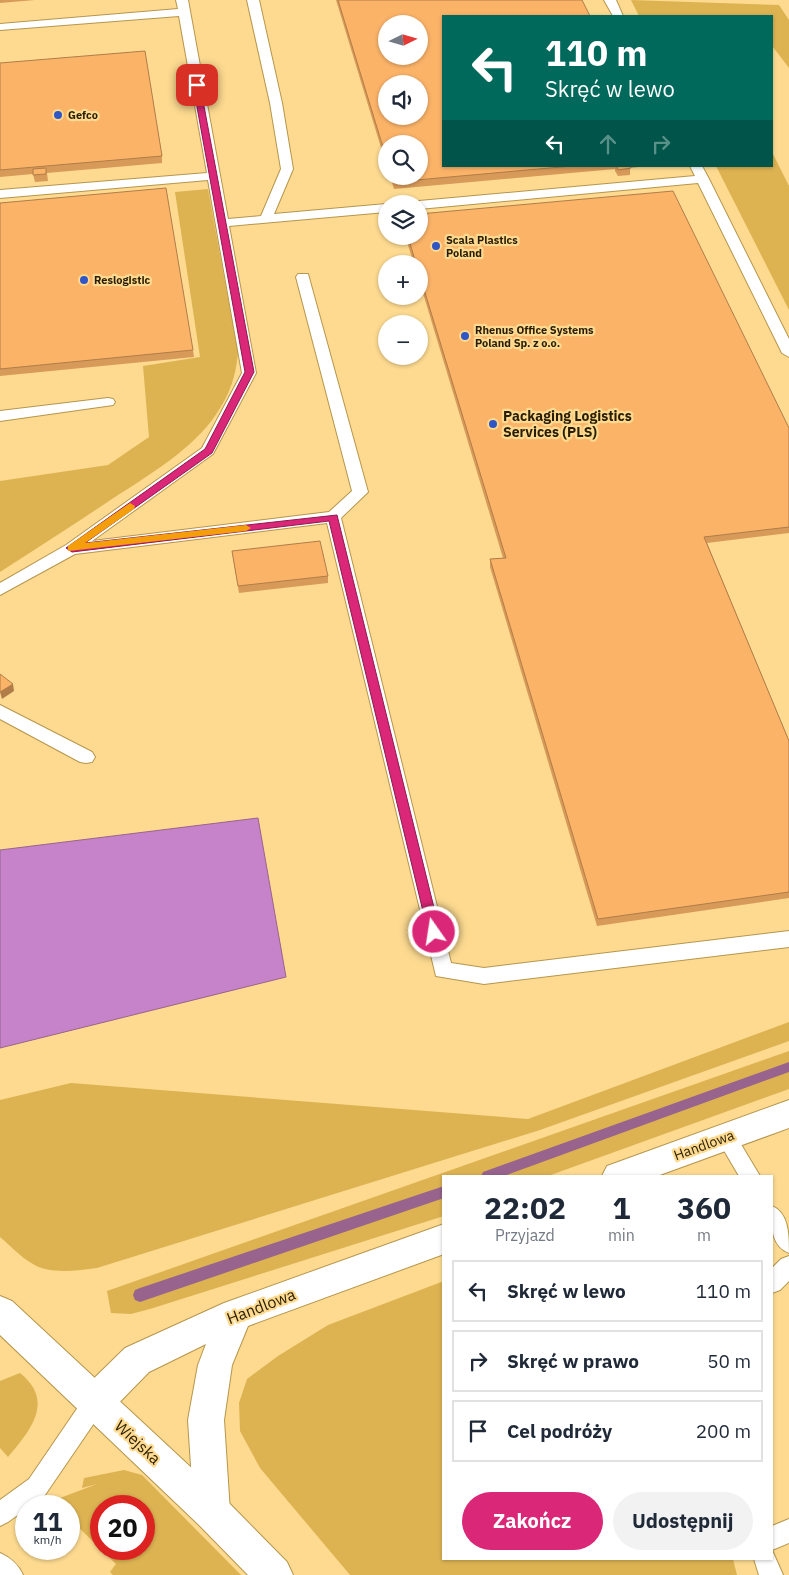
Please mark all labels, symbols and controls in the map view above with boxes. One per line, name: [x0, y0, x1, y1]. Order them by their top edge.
north arrow: [378, 15, 428, 65]
map controls: [378, 15, 428, 365]
text: 110 m: [545, 30, 648, 76]
icon: left: [462, 35, 527, 100]
pin: [176, 64, 218, 106]
icon: arrive: [183, 71, 211, 99]
text: Skręć w lewo: [545, 74, 675, 103]
button: sound: [378, 75, 428, 125]
place label: Gefco: [68, 108, 98, 122]
marker: Gefco: [52, 109, 64, 121]
icon: left: [541, 130, 569, 158]
icon: ahead: [594, 130, 622, 158]
icon: right: [647, 130, 675, 158]
button: search: [378, 135, 428, 185]
button: layers: [378, 195, 428, 245]
place label: Scala Plastics Poland: [446, 233, 518, 260]
marker: Scala Plastics Poland: [430, 240, 442, 252]
button: +: [378, 255, 428, 305]
place label: Reslogistic: [94, 273, 151, 287]
marker: Reslogistic: [78, 274, 90, 286]
button: −: [378, 315, 428, 365]
place label: Rhenus Office Systems Poland Sp. z o.o.: [475, 323, 594, 350]
marker: Rhenus Office Systems Poland Sp. z o.o.: [459, 330, 471, 342]
place label: Packaging Logistics Services (PLS): [503, 407, 632, 441]
marker: Packaging Logistics Services (PLS): [487, 418, 499, 430]
position arrow: [407, 905, 459, 957]
street label: Handlowa: [671, 1126, 737, 1164]
text: 22:02: [484, 1188, 566, 1227]
text: 1: [612, 1188, 630, 1227]
text: 360: [677, 1188, 731, 1227]
text: Przyjazd: [495, 1225, 555, 1245]
text: min: [608, 1225, 635, 1245]
text: m: [697, 1225, 711, 1245]
icon: left: [464, 1277, 492, 1305]
text: Skręć w lewo: [507, 1279, 626, 1303]
text: 110 m: [696, 1279, 751, 1303]
street label: Handlowa: [224, 1284, 299, 1328]
icon: right: [464, 1347, 492, 1375]
text: Skręć w prawo: [507, 1349, 639, 1373]
text: 50 m: [707, 1349, 751, 1373]
street label: Wiejska: [111, 1416, 166, 1469]
icon: arrive: [464, 1417, 492, 1445]
text: Cel podróży: [507, 1419, 612, 1443]
text: 200 m: [696, 1419, 751, 1443]
button: Zakończ: [462, 1492, 603, 1550]
button: Udostępnij: [613, 1492, 753, 1550]
speed limit sign: 20: [90, 1495, 155, 1560]
text: 11: [32, 1505, 63, 1538]
text: km/h: [33, 1532, 62, 1547]

